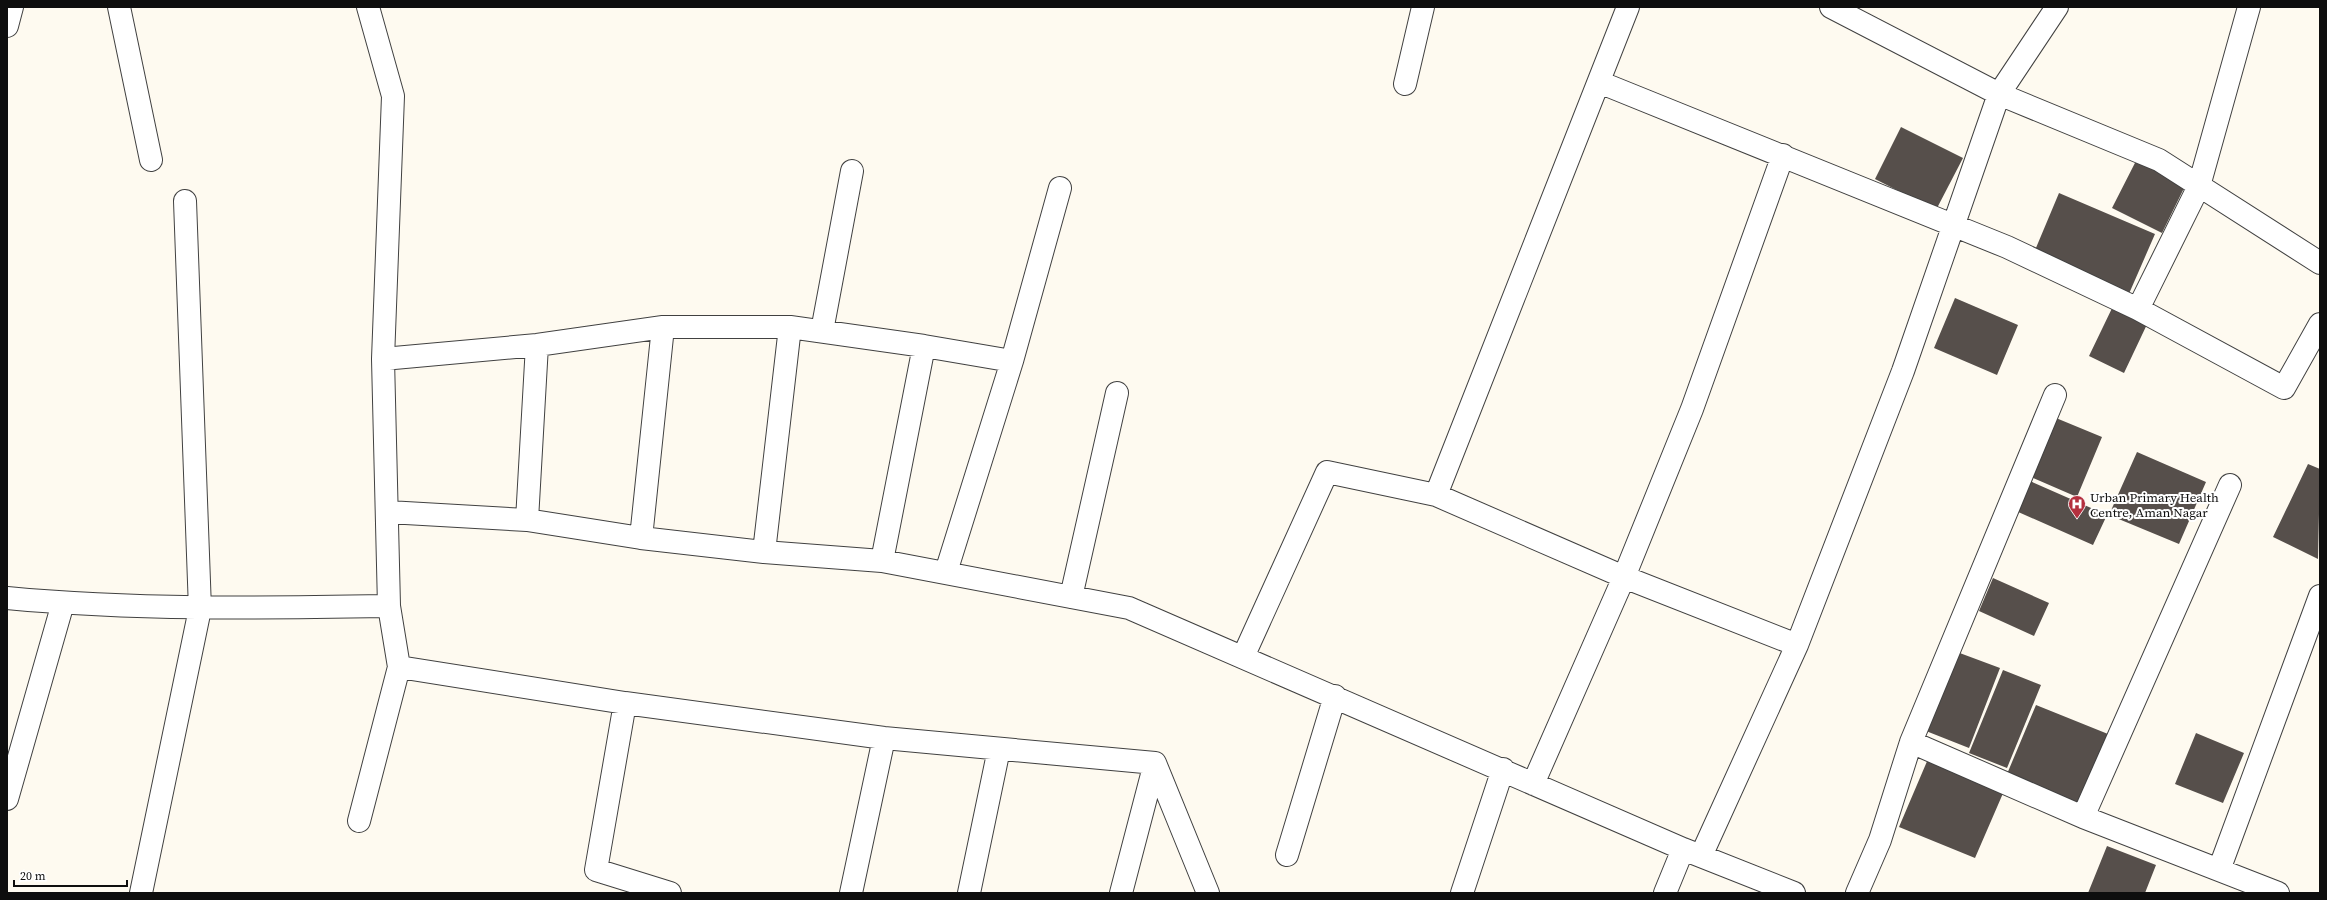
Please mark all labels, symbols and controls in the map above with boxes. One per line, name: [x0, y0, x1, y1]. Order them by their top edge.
place label: Urban Primary Health Centre, Aman Nagar: [2090, 489, 2219, 521]
hospital icon: Urban Primary Health Centre, Aman Nagar: [2067, 494, 2087, 519]
scale bar: [14, 862, 127, 888]
text: 20 m: [20, 868, 46, 884]

